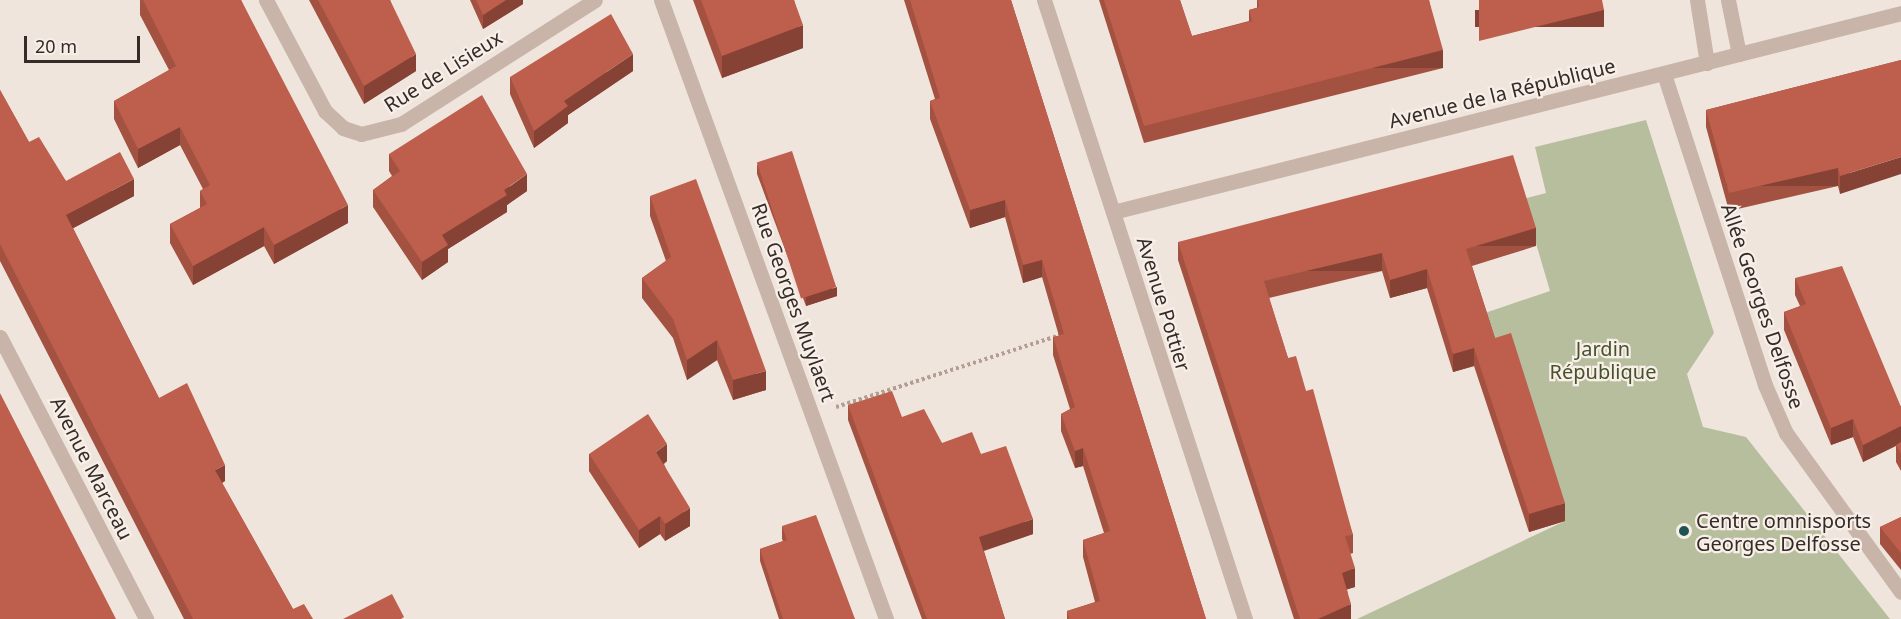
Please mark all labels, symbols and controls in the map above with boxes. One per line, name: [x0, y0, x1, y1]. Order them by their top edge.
scale bar: [27, 24, 142, 62]
street label: Rue de Lisieux: [380, 25, 506, 117]
text: 20 m: [35, 34, 77, 58]
street label: Avenue de la République: [1386, 53, 1618, 133]
street label: Rue Georges Muylaert: [747, 199, 841, 405]
street label: Allée Georges Delfosse: [1717, 200, 1809, 412]
street label: Avenue Pottier: [1132, 234, 1196, 374]
park label: Jardin République: [1550, 336, 1656, 383]
street label: Avenue Marceau: [46, 393, 138, 543]
place label: Centre omnisports Georges Delfosse: [1696, 508, 1871, 555]
marker: Centre omnisports Georges Delfosse: [1677, 524, 1691, 538]

